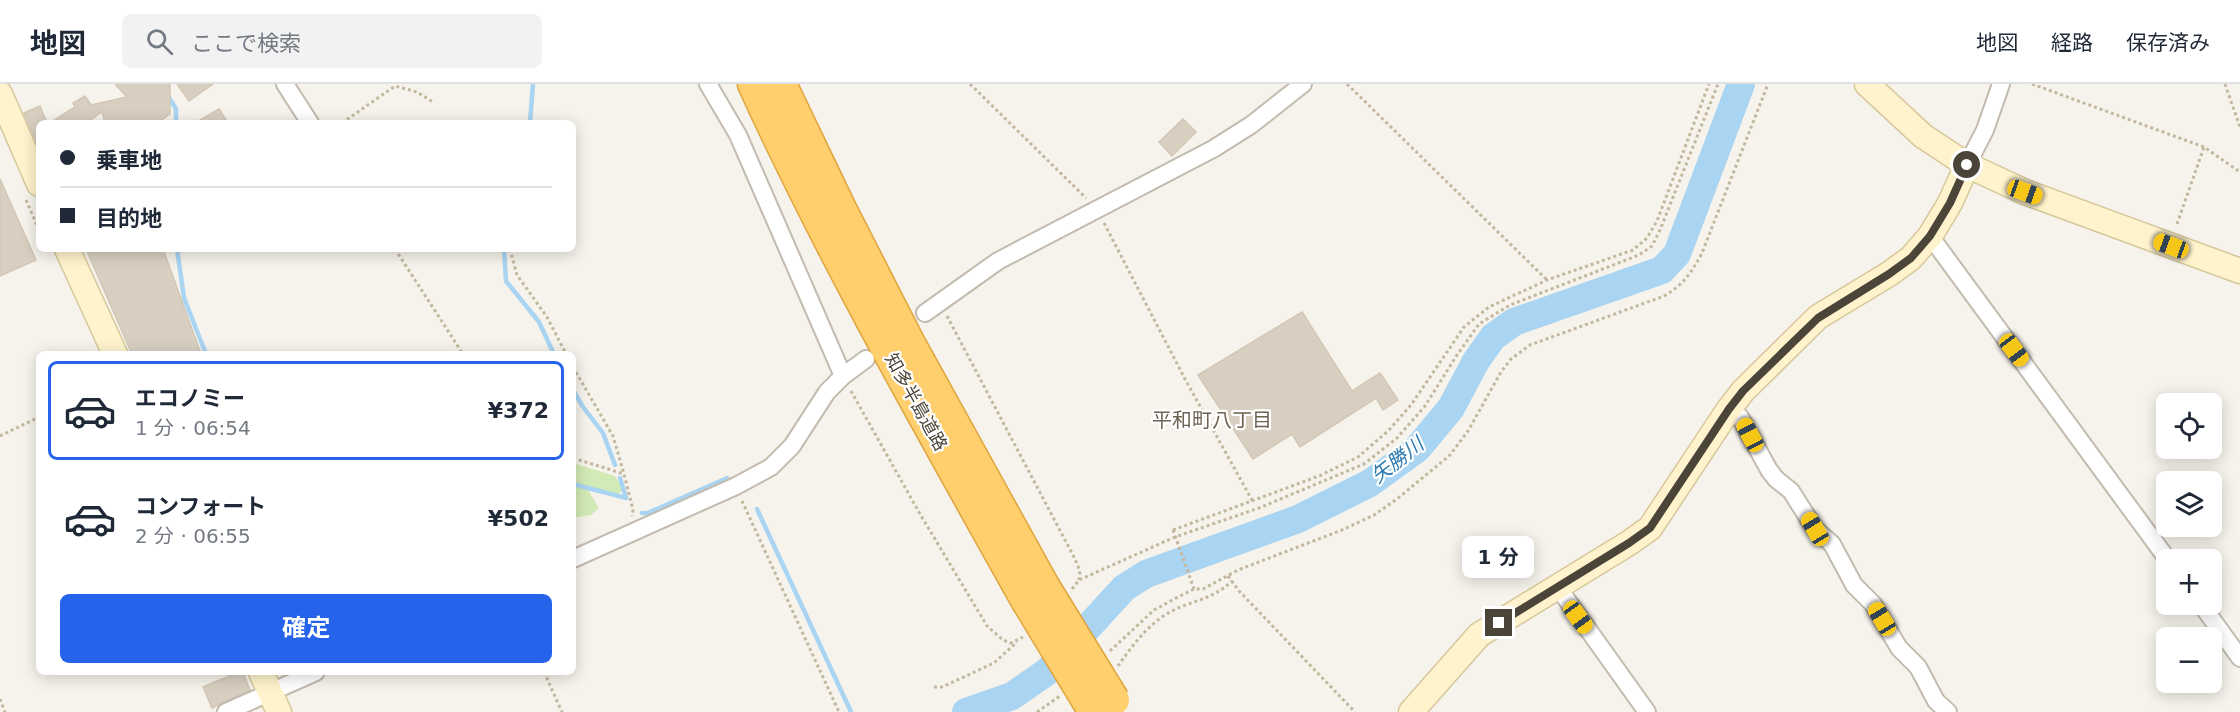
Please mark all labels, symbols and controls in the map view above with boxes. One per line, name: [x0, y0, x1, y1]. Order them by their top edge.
search box: [122, 14, 542, 68]
icon: search: [143, 25, 176, 58]
text: 地図: [30, 27, 86, 60]
text: ここで検索: [191, 31, 301, 56]
text: 地図: [1976, 31, 2018, 55]
text: 経路: [2051, 31, 2093, 55]
text: 保存済み: [2126, 31, 2210, 55]
text: 乗車地: [96, 148, 162, 173]
route start: [1953, 151, 1980, 178]
car: [2005, 177, 2045, 207]
text: 目的地: [96, 206, 162, 231]
car: [2151, 231, 2191, 261]
car: [1996, 330, 2032, 370]
street label: 知多半島道路: [881, 349, 952, 454]
icon: car: [63, 384, 117, 438]
text: エコノミー: [135, 386, 245, 411]
map controls: [2156, 393, 2222, 693]
button: locate: [2156, 393, 2222, 459]
text: ¥372: [488, 398, 549, 423]
district label: 平和町八丁目: [1152, 408, 1272, 432]
car: [1734, 415, 1766, 455]
text: 1 分 · 06:54: [135, 416, 251, 440]
water label: 矢勝川: [1366, 431, 1430, 488]
button: layers: [2156, 471, 2222, 537]
icon: car: [63, 492, 117, 546]
text: コンフォート: [135, 494, 266, 519]
text: ¥502: [488, 506, 549, 531]
car: [1798, 509, 1832, 549]
text: 2 分 · 06:55: [135, 524, 251, 548]
callout: 1 分: [1463, 536, 1535, 578]
text: 1 分: [1478, 545, 1518, 569]
button: +: [2156, 549, 2222, 615]
button: 確定: [60, 594, 552, 663]
car: [1560, 597, 1596, 637]
car: [1865, 599, 1899, 639]
route end: [1485, 609, 1512, 636]
button: −: [2156, 627, 2222, 693]

